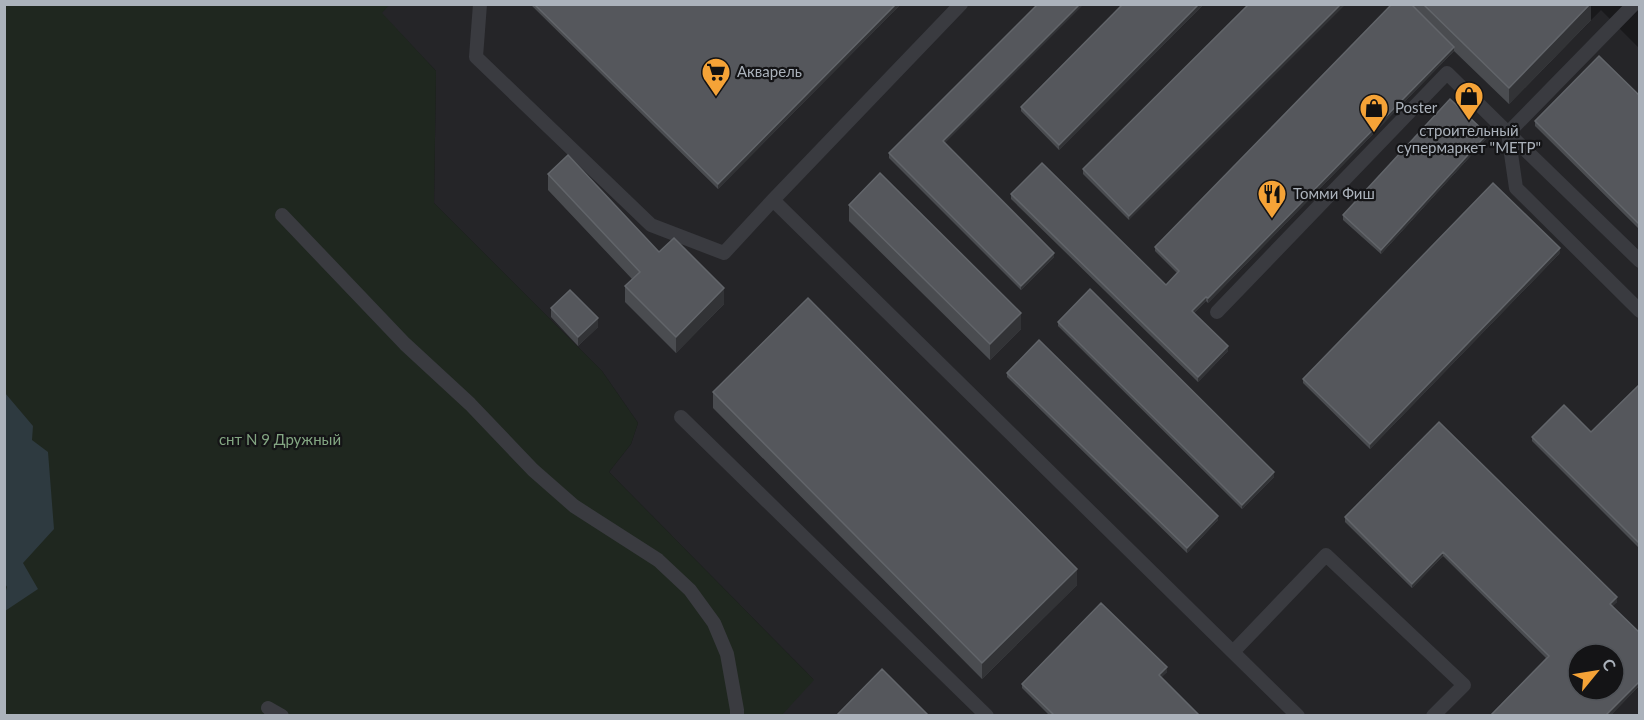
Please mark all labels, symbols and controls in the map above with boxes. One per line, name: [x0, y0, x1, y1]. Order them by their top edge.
supermarket icon: Акварель: [700, 56, 732, 98]
place label: Акварель: [737, 62, 802, 80]
shop icon: строительный супермаркет "МЕТР": [1453, 80, 1485, 122]
shop icon: Poster: [1358, 92, 1390, 134]
place label: Poster: [1395, 98, 1438, 116]
place label: строительный супермаркет "МЕТР": [1397, 121, 1541, 156]
restaurant icon: Томми Фиш: [1256, 178, 1288, 220]
place label: Томми Фиш: [1293, 184, 1375, 202]
park label: снт N 9 Дружный: [219, 430, 341, 448]
north arrow: [1566, 642, 1626, 702]
text: С: [1599, 655, 1621, 674]

